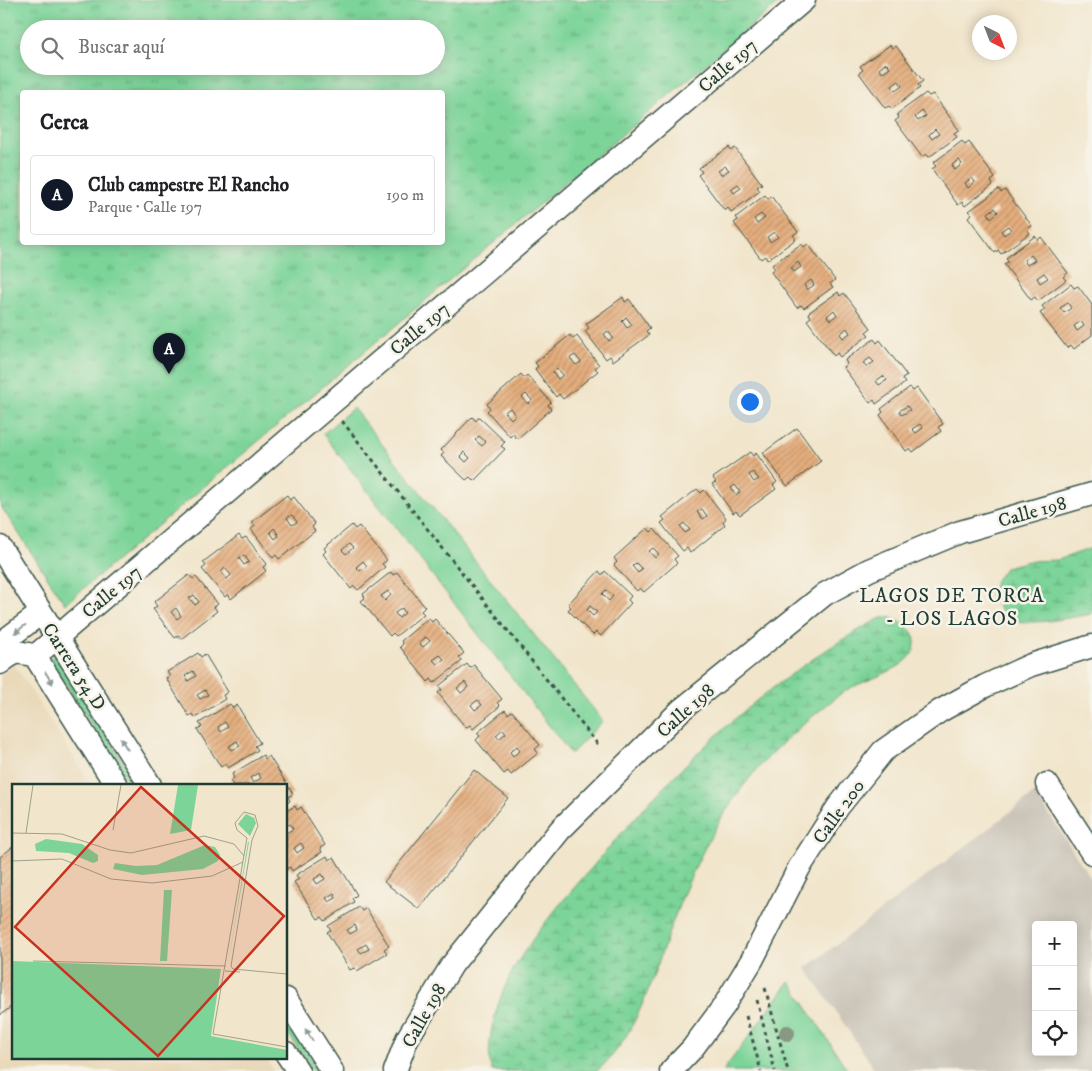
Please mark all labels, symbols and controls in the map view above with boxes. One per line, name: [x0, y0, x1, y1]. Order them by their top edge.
north arrow: [972, 15, 1017, 60]
search box: [20, 20, 445, 75]
icon: search: [38, 34, 66, 62]
street label: Calle 197: [694, 34, 762, 98]
text: Buscar aquí: [78, 36, 164, 59]
text: Cerca: [40, 110, 88, 136]
text: Club campestre El Rancho: [88, 174, 289, 197]
text: A: [52, 185, 62, 205]
text: 190 m: [386, 185, 424, 205]
text: Parque · Calle 197: [88, 197, 202, 217]
street label: Calle 197: [386, 298, 454, 361]
pin: A: [153, 333, 185, 374]
your location: [737, 389, 763, 415]
street label: Calle 198: [996, 492, 1069, 533]
street label: Calle 197: [78, 561, 146, 624]
district label: LAGOS DE TORCA - LOS LAGOS: [859, 584, 1045, 632]
street label: Carrera 54 D: [37, 619, 110, 715]
one-way arrow: [13, 624, 27, 634]
one-way arrow: [44, 672, 54, 685]
street label: Calle 198: [652, 679, 720, 743]
one-way arrow: [119, 737, 129, 750]
street label: Calle 200: [808, 775, 870, 848]
inset map: [12, 784, 288, 1058]
map controls: [1032, 921, 1077, 1056]
button: +: [1032, 921, 1077, 966]
button: −: [1032, 966, 1077, 1011]
street label: Calle 198: [397, 980, 451, 1052]
button: locate: [1032, 1011, 1077, 1056]
one-way arrow: [305, 1028, 314, 1041]

